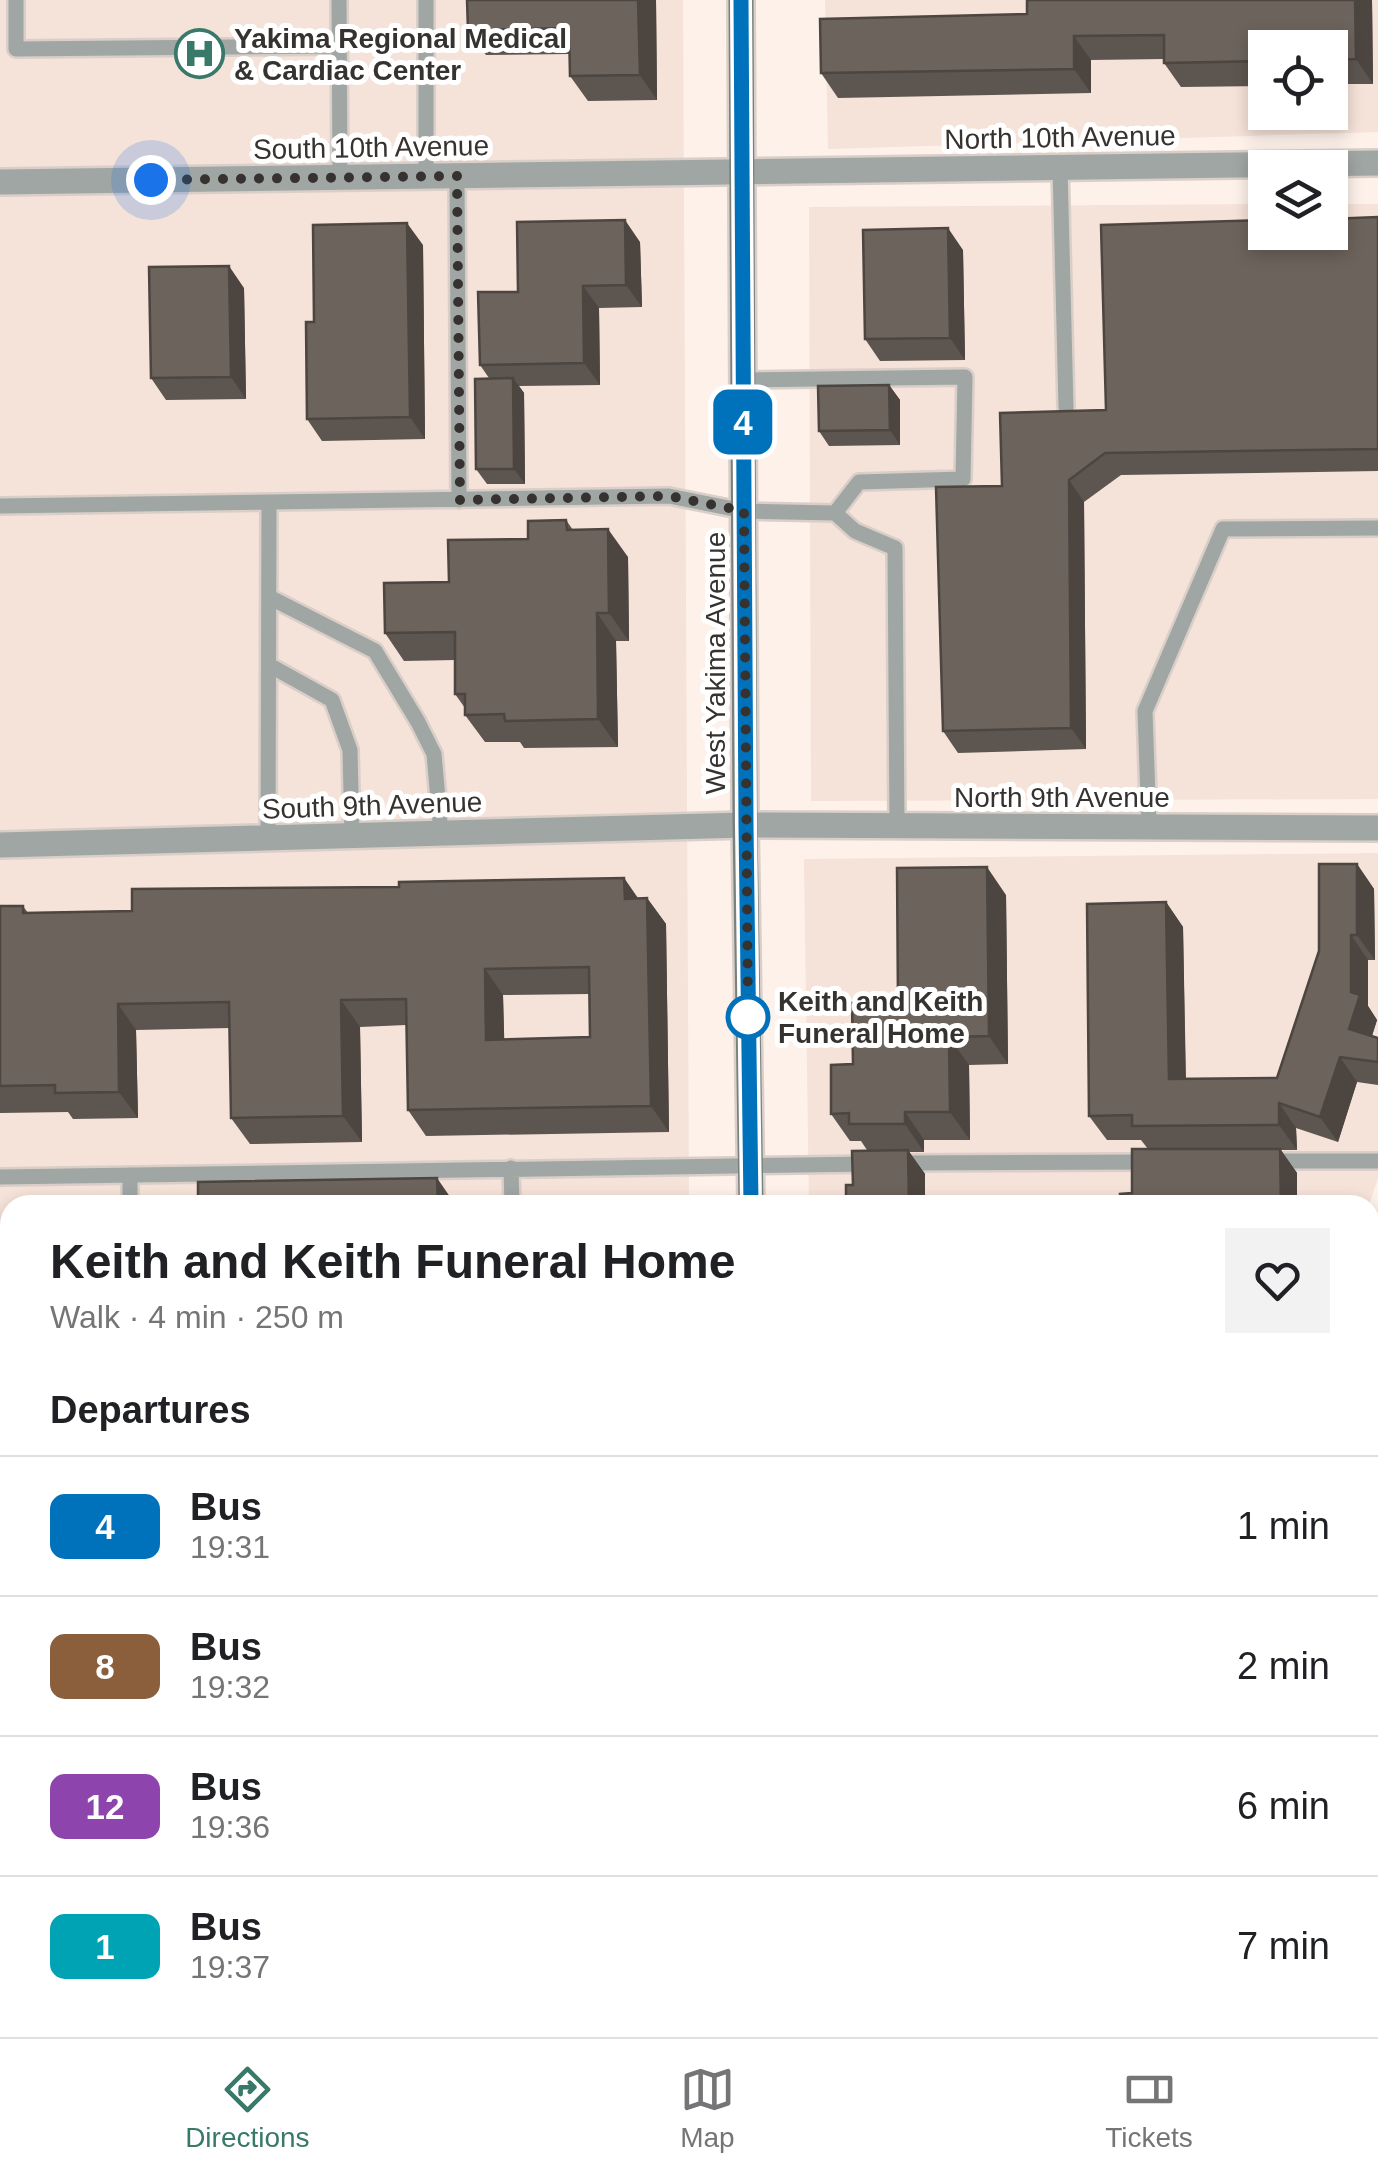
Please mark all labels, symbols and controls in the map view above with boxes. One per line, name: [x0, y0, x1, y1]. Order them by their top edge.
place label: Yakima Regional Medical & Cardiac Center: [234, 23, 567, 86]
hospital icon: Yakima Regional Medical & Cardiac Center: [173, 28, 225, 80]
map controls: [1248, 30, 1348, 250]
button: locate: [1248, 30, 1348, 130]
street label: North 10th Avenue: [944, 120, 1176, 155]
street label: South 10th Avenue: [253, 130, 489, 165]
button: layers: [1248, 150, 1348, 250]
your location: [126, 155, 176, 205]
line badge: 4: [710, 390, 776, 454]
text: 4: [733, 403, 753, 442]
street label: West Yakima Avenue: [700, 532, 731, 794]
street label: North 9th Avenue: [954, 782, 1170, 813]
street label: South 9th Avenue: [261, 786, 483, 825]
place label: Keith and Keith Funeral Home: [778, 986, 983, 1049]
marker: Keith and Keith Funeral Home: [727, 996, 769, 1038]
button: heart: [1225, 1228, 1330, 1333]
text: Keith and Keith Funeral Home: [50, 1235, 735, 1288]
text: Walk · 4 min · 250 m: [50, 1299, 344, 1335]
text: Departures: [50, 1389, 251, 1431]
text: Bus: [190, 1486, 262, 1528]
text: 1 min: [1237, 1505, 1330, 1547]
text: 4: [95, 1507, 115, 1546]
text: 19:31: [190, 1529, 270, 1565]
text: Bus: [190, 1626, 262, 1668]
text: 2 min: [1237, 1645, 1330, 1687]
text: 8: [95, 1647, 115, 1686]
text: 19:32: [190, 1669, 270, 1705]
text: Bus: [190, 1766, 262, 1808]
text: 6 min: [1237, 1785, 1330, 1827]
text: 12: [86, 1787, 124, 1826]
text: 19:36: [190, 1809, 270, 1845]
text: Bus: [190, 1906, 262, 1948]
text: 7 min: [1237, 1925, 1330, 1967]
text: 1: [95, 1927, 115, 1966]
text: 19:37: [190, 1949, 270, 1985]
tab: Directions: [185, 2062, 310, 2154]
tab: Map: [680, 2062, 735, 2154]
tab: Tickets: [1105, 2062, 1193, 2154]

